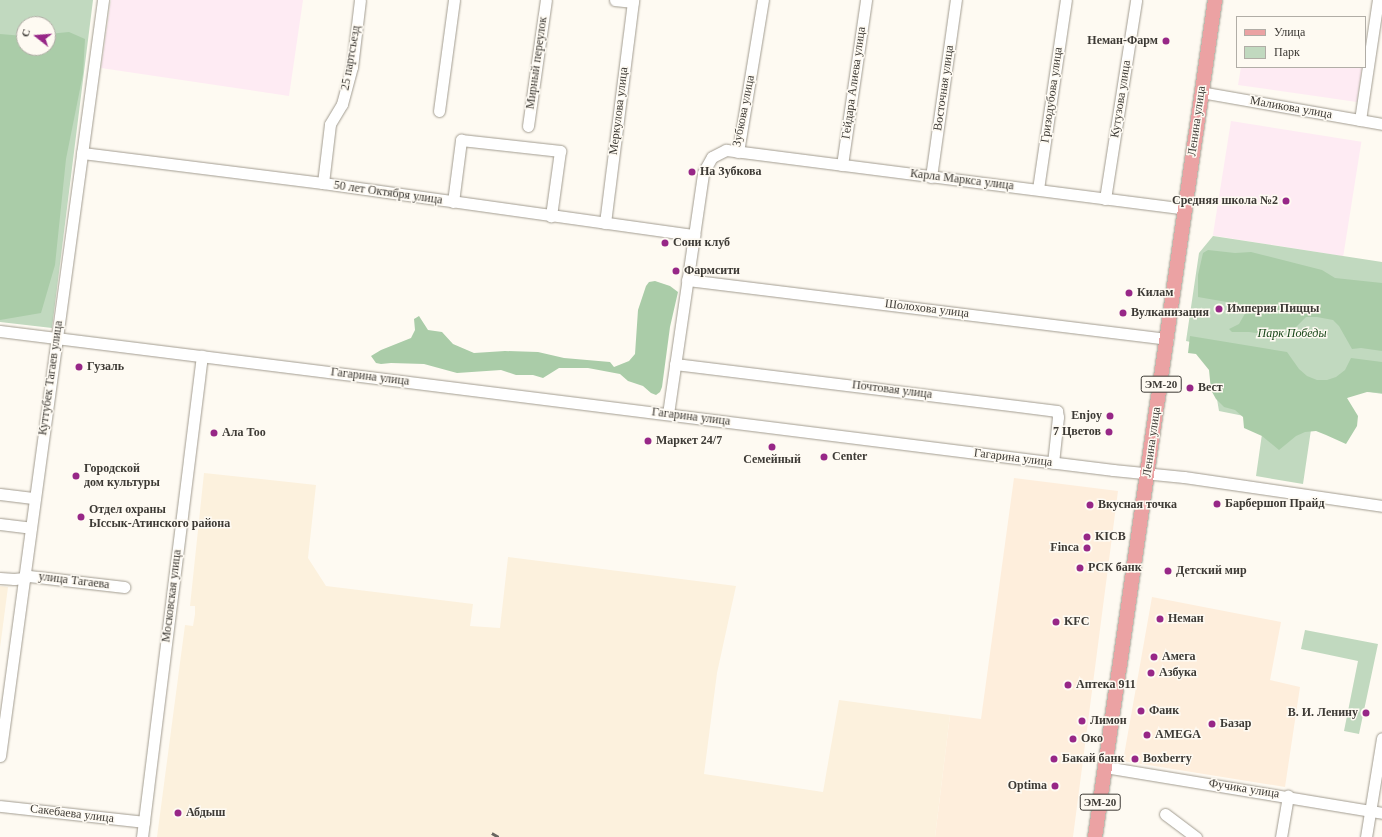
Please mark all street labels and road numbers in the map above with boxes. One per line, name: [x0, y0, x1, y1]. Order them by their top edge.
street label: Мирный переулок: [523, 16, 551, 110]
street label: 25 партсъезд: [338, 24, 364, 92]
street label: Гейдара Алиева улица: [839, 26, 869, 140]
street label: Восточная улица: [931, 44, 957, 132]
street label: Гризодубова улица: [1038, 46, 1066, 144]
street label: Кутузова улица: [1108, 59, 1134, 139]
street label: Меркулова улица: [606, 66, 632, 156]
street label: Зубкова улица: [730, 74, 758, 148]
street label: Ленина улица: [1185, 85, 1209, 157]
street label: Маликова улица: [1249, 94, 1333, 122]
street label: Карла Маркса улица: [909, 166, 1015, 194]
street label: 50 лет Октября улица: [333, 178, 443, 208]
street label: Шолохова улица: [884, 297, 970, 321]
street label: Куттубек Тагаев улица: [36, 320, 66, 436]
street label: Гагарина улица: [330, 365, 410, 389]
road number: ЭМ-20: [1140, 375, 1182, 393]
street label: Почтовая улица: [851, 378, 933, 402]
street label: Гагарина улица: [651, 405, 731, 429]
street label: Ленина улица: [1140, 406, 1164, 478]
street label: Гагарина улица: [973, 446, 1053, 470]
street label: Московская улица: [159, 549, 185, 643]
street label: улица Тагаева: [38, 570, 110, 592]
street label: Фучика улица: [1208, 776, 1280, 802]
road number: ЭМ-20: [1079, 793, 1121, 811]
street label: Сакебаева улица: [29, 802, 115, 826]

